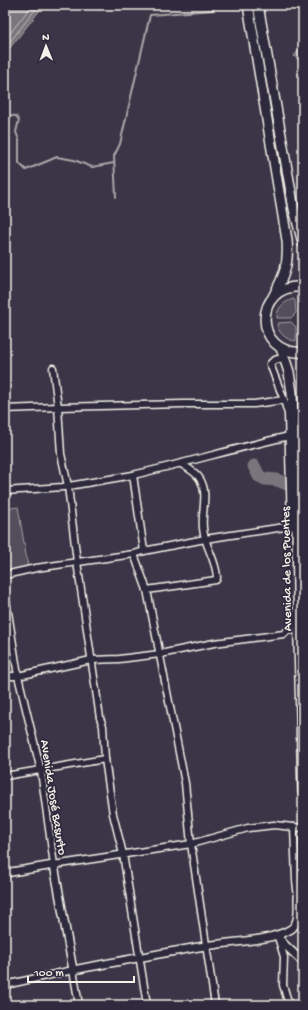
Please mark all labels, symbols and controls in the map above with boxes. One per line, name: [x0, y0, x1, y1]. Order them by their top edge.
north arrow: [26, 26, 66, 66]
text: N: [42, 32, 50, 44]
street label: Avenida de los Puentes: [279, 505, 296, 632]
street label: Avenida José Basurto: [36, 739, 69, 856]
scale bar: [28, 958, 134, 984]
text: 100 m: [33, 967, 64, 981]

